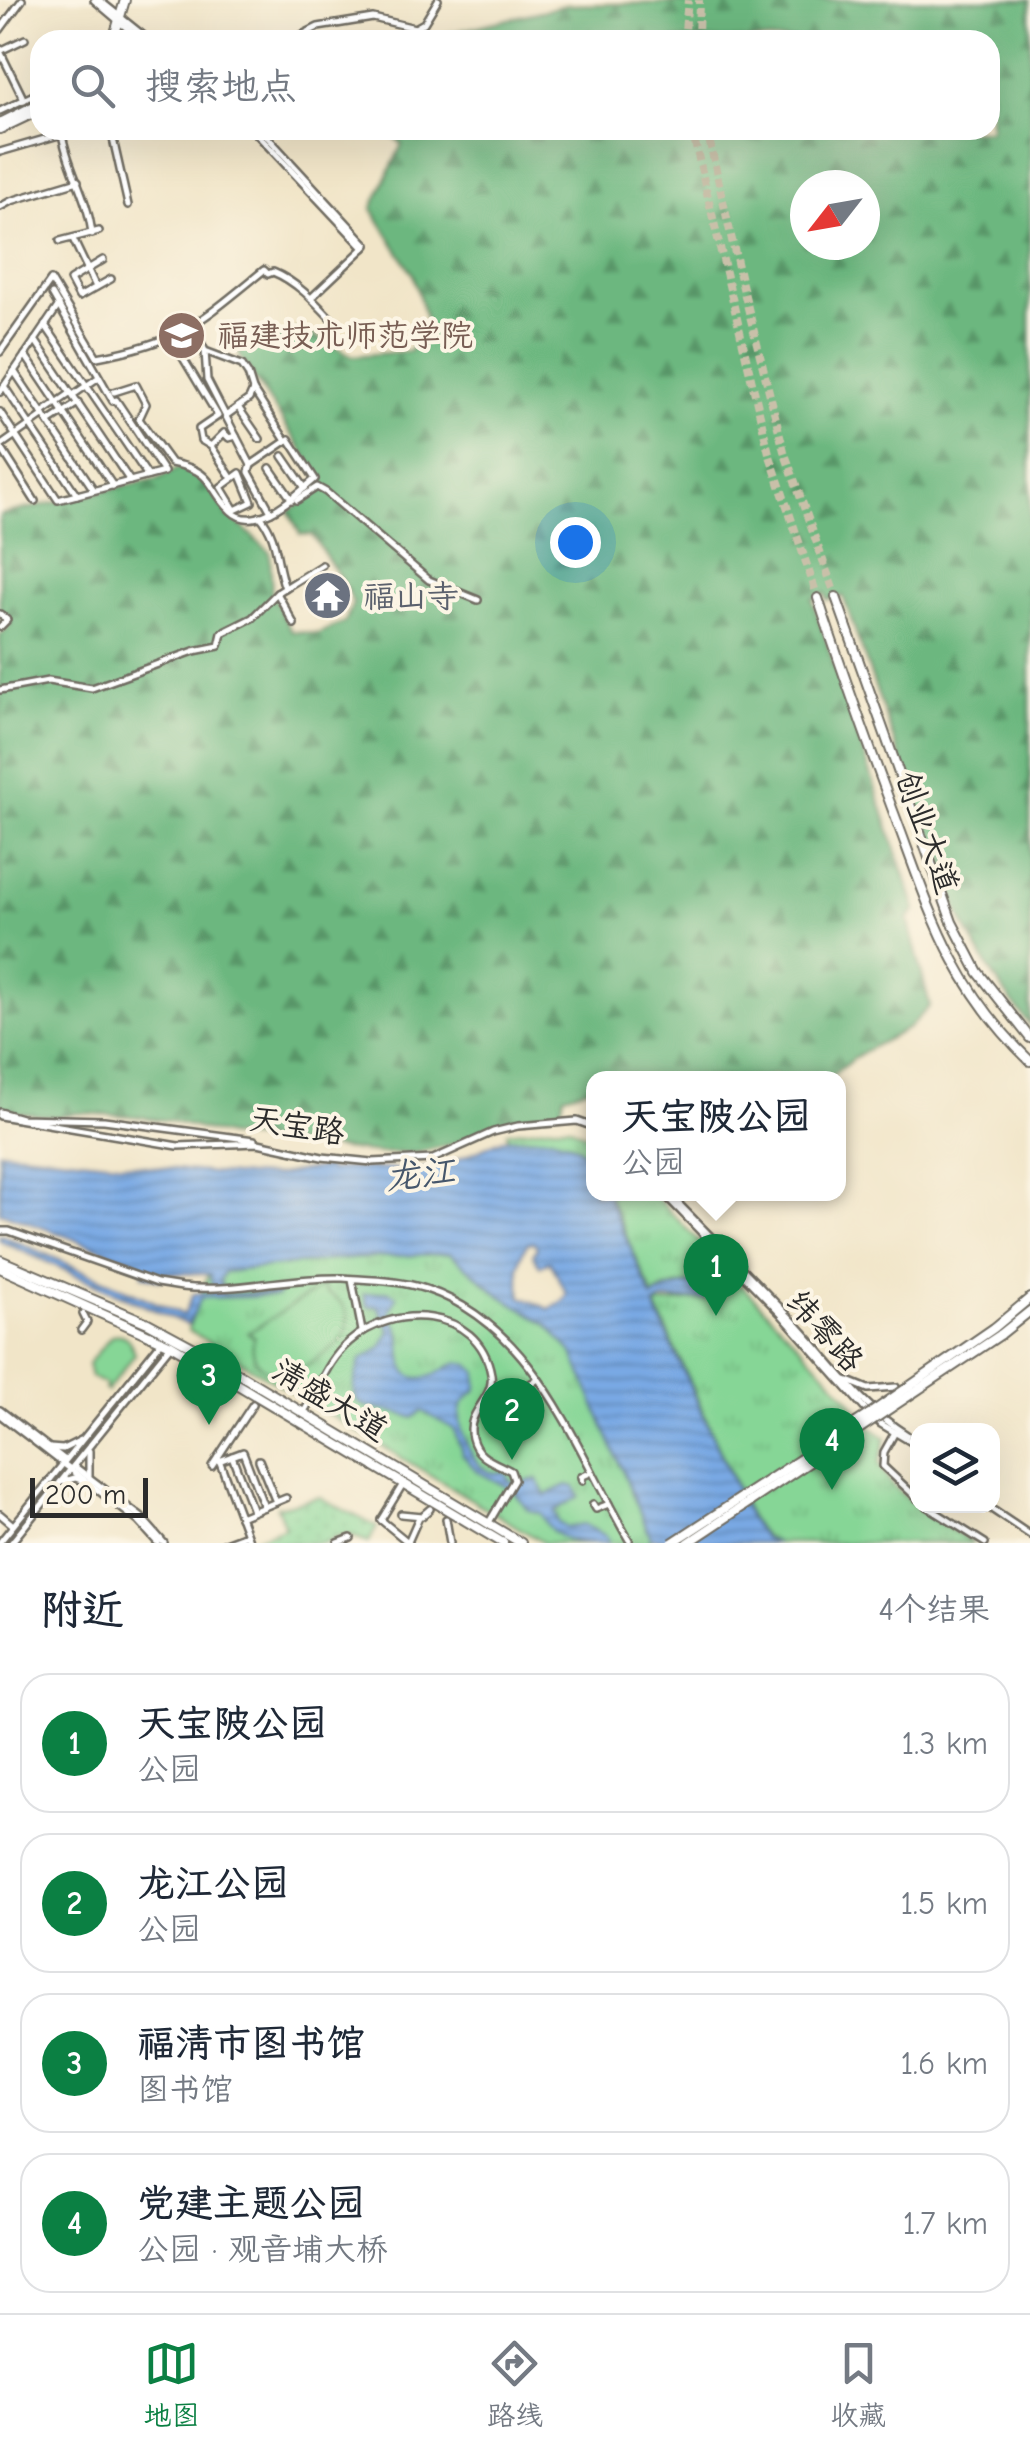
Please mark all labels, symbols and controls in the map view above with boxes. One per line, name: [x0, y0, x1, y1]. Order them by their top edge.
search box: [30, 30, 1000, 140]
icon: search: [65, 58, 120, 113]
text: 搜索地点: [145, 65, 297, 109]
north arrow: [790, 170, 880, 260]
school or university icon: 福建技术师范学院: [156, 309, 208, 361]
place label: 福建技术师范学院: [217, 317, 473, 354]
your location: [550, 517, 601, 568]
temple icon: 福山寺: [302, 570, 354, 622]
place label: 福山寺: [363, 578, 459, 615]
street label: 创业大道: [888, 766, 966, 898]
popup: [586, 1071, 846, 1201]
text: 天宝陂公园: [621, 1095, 811, 1139]
street label: 天宝路: [247, 1100, 347, 1152]
text: 公园: [621, 1144, 685, 1181]
water label: 龙江: [383, 1150, 459, 1198]
pin: 1: [684, 1234, 748, 1316]
street label: 纬零路: [779, 1283, 871, 1379]
pin: 3: [176, 1342, 242, 1425]
street label: 清盛大道: [266, 1351, 394, 1449]
pin: 2: [480, 1378, 544, 1460]
pin: 4: [800, 1408, 864, 1490]
map controls: [910, 1423, 1000, 1513]
button: layers: [910, 1423, 1000, 1513]
scale bar: [30, 1473, 148, 1518]
text: 200 m: [45, 1479, 126, 1511]
text: 附近: [40, 1586, 124, 1635]
text: 4个结果: [879, 1591, 990, 1628]
text: 天宝陂公园: [137, 1702, 327, 1746]
text: 1: [68, 1725, 81, 1762]
text: 1.3 km: [902, 1725, 988, 1762]
text: 公园: [137, 1751, 201, 1788]
text: 龙江公园: [137, 1862, 289, 1906]
text: 2: [67, 1885, 82, 1922]
text: 1.5 km: [900, 1885, 988, 1922]
text: 公园: [137, 1911, 201, 1948]
text: 福清市图书馆: [137, 2022, 365, 2066]
text: 3: [67, 2045, 82, 2082]
text: 1.6 km: [900, 2045, 988, 2082]
text: 图书馆: [137, 2071, 233, 2108]
text: 党建主题公园: [137, 2182, 365, 2226]
text: 4: [67, 2205, 82, 2242]
text: 1.7 km: [903, 2205, 988, 2242]
text: 公园 · 观音埔大桥: [137, 2231, 388, 2268]
tab: 地图: [144, 2336, 200, 2433]
tab: 路线: [487, 2336, 543, 2433]
tab: 收藏: [830, 2336, 886, 2433]

